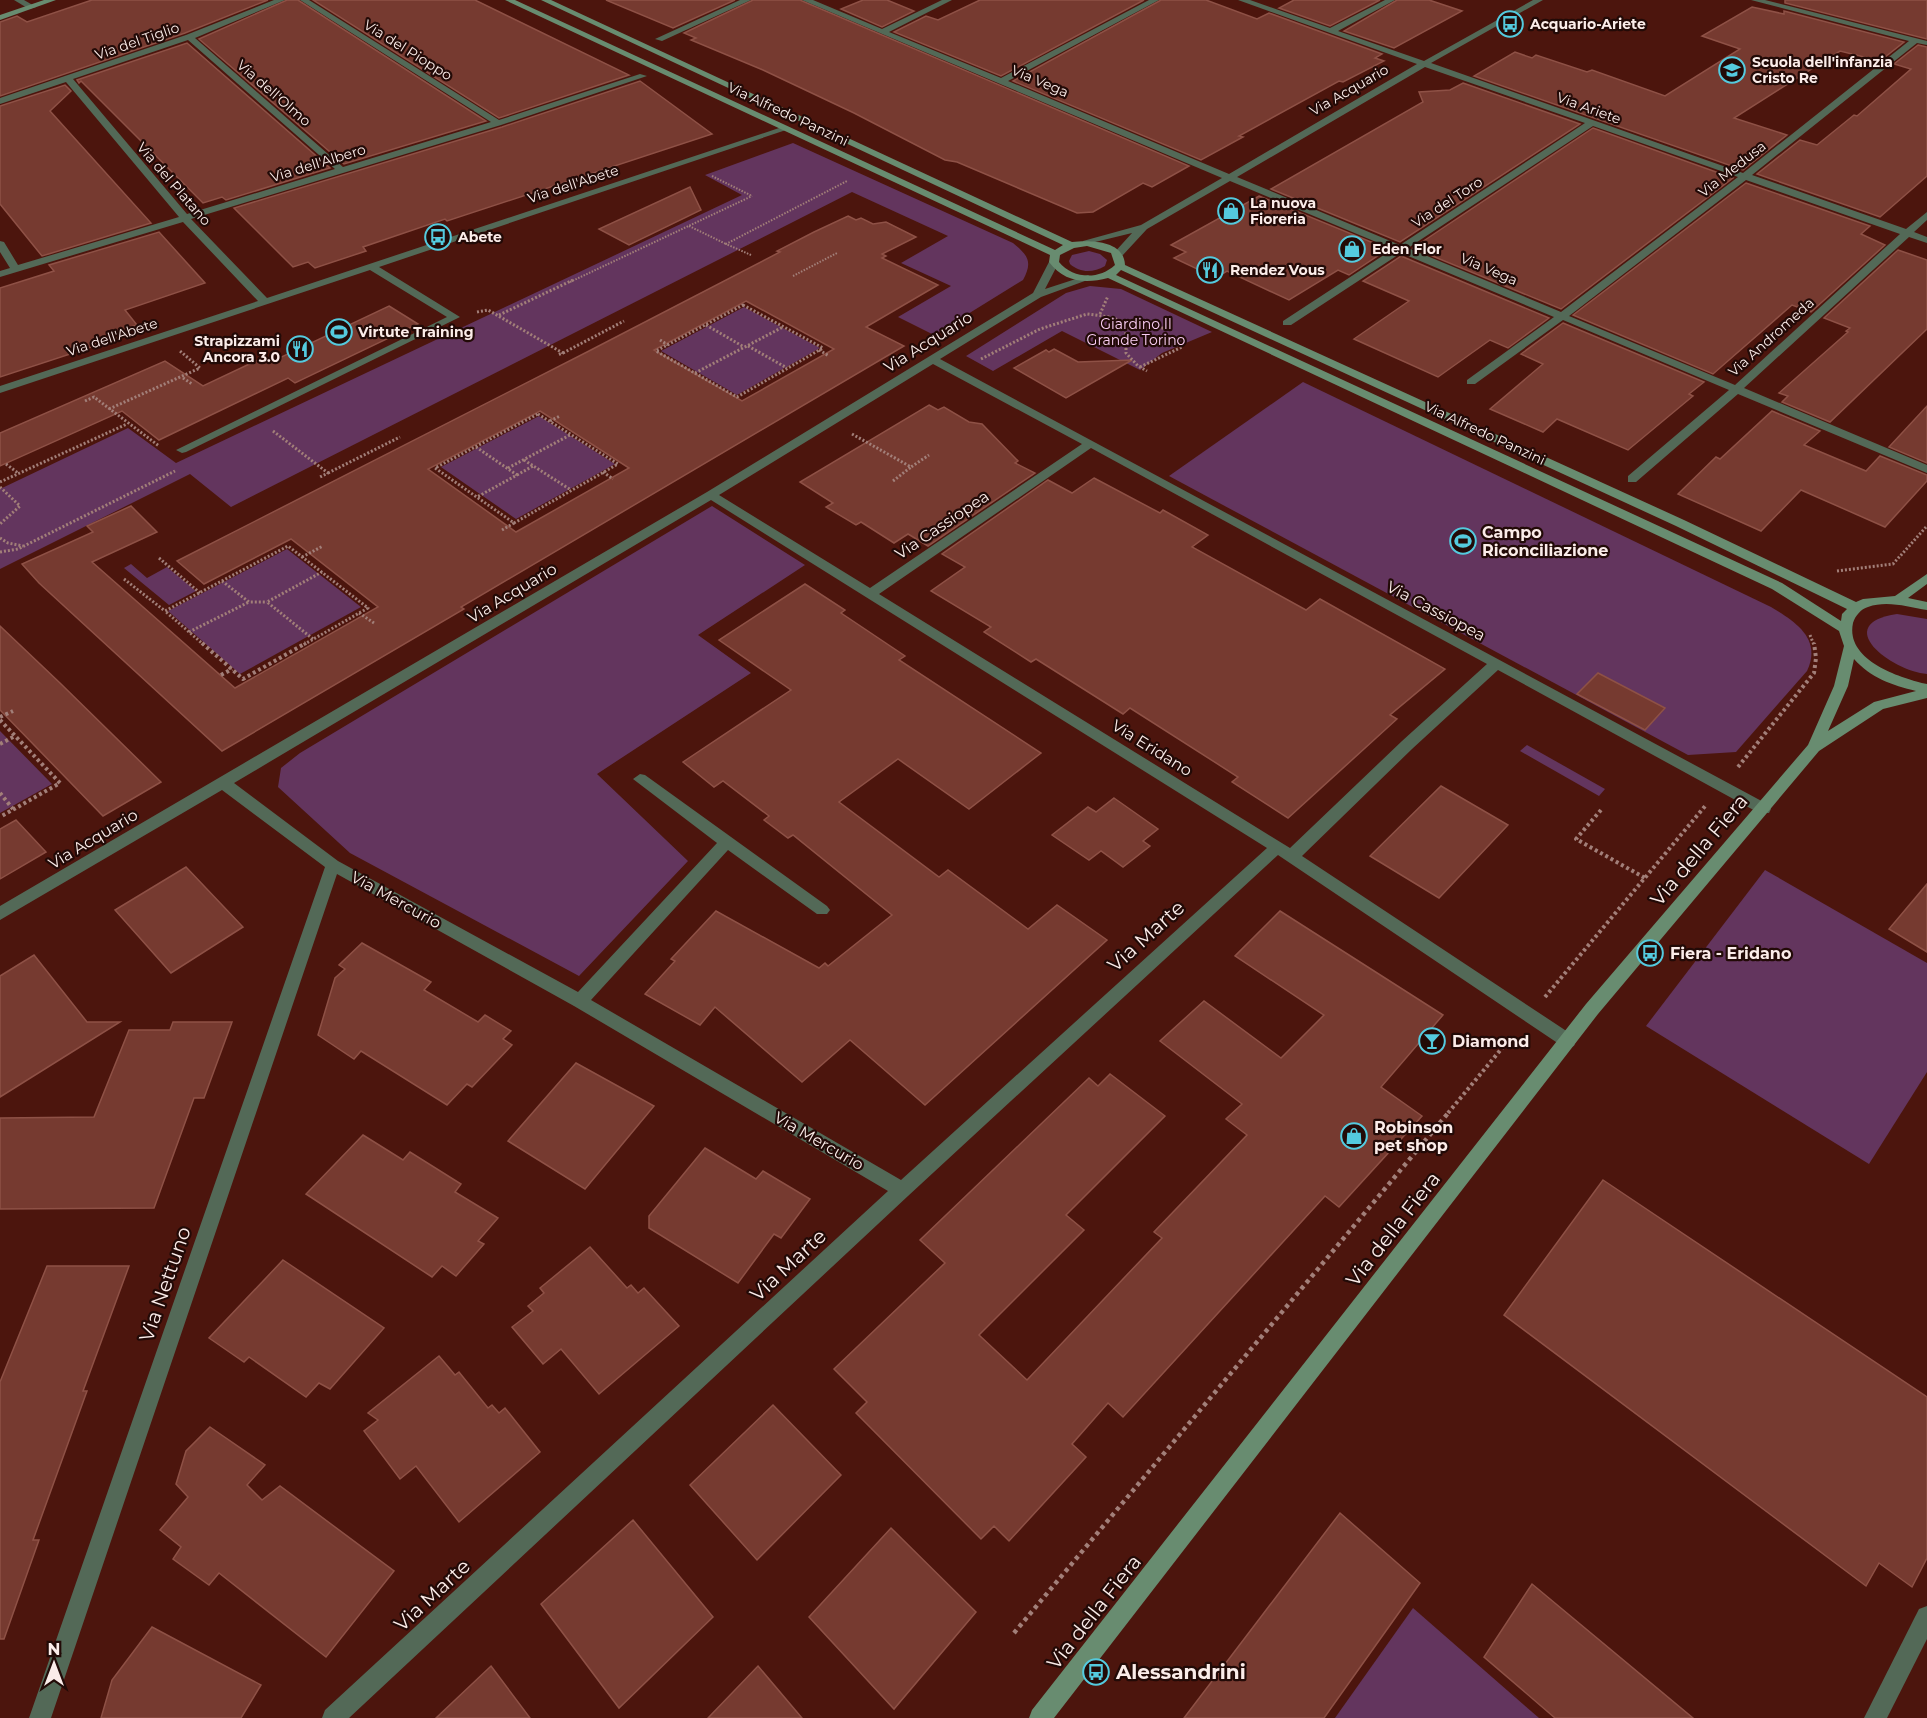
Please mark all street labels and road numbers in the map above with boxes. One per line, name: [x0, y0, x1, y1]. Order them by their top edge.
street label: Via del Pioppo: [360, 16, 456, 84]
street label: Via del Tiglio: [92, 18, 182, 64]
street label: Via dell'Olmo: [233, 56, 315, 130]
street label: Via Acquario: [1306, 60, 1392, 120]
street label: Via Vega: [1009, 61, 1071, 101]
street label: Via Alfredo Panzini: [725, 78, 851, 150]
street label: Via Ariete: [1555, 88, 1623, 128]
street label: Via Medusa: [1695, 137, 1769, 201]
street label: Via del Platano: [133, 139, 215, 230]
street label: Via dell'Albero: [268, 140, 368, 186]
street label: Via dell'Abete: [525, 161, 621, 207]
street label: Via del Toro: [1408, 172, 1486, 232]
street label: Via Vega: [1458, 249, 1520, 289]
street label: Via Andromeda: [1724, 294, 1818, 380]
street label: Via Acquario: [880, 307, 976, 377]
street label: Via dell'Abete: [64, 314, 160, 360]
street label: Via Alfredo Panzini: [1422, 397, 1548, 469]
street label: Via Cassiopea: [891, 487, 993, 563]
street label: Via Acquario: [464, 559, 560, 627]
street label: Via Cassiopea: [1383, 577, 1489, 645]
street label: Via Eridano: [1108, 716, 1196, 780]
street label: Via della Fiera: [1645, 789, 1753, 911]
street label: Via Acquario: [45, 805, 141, 873]
street label: Via Mercurio: [347, 867, 445, 933]
street label: Via Marte: [1103, 895, 1189, 977]
street label: Via Mercurio: [771, 1108, 867, 1174]
street label: Via della Fiera: [1341, 1167, 1445, 1291]
street label: Via Nettuno: [134, 1223, 196, 1345]
street label: Via Marte: [745, 1224, 831, 1306]
street label: Via della Fiera: [1042, 1550, 1146, 1674]
street label: Via Marte: [389, 1554, 475, 1636]

